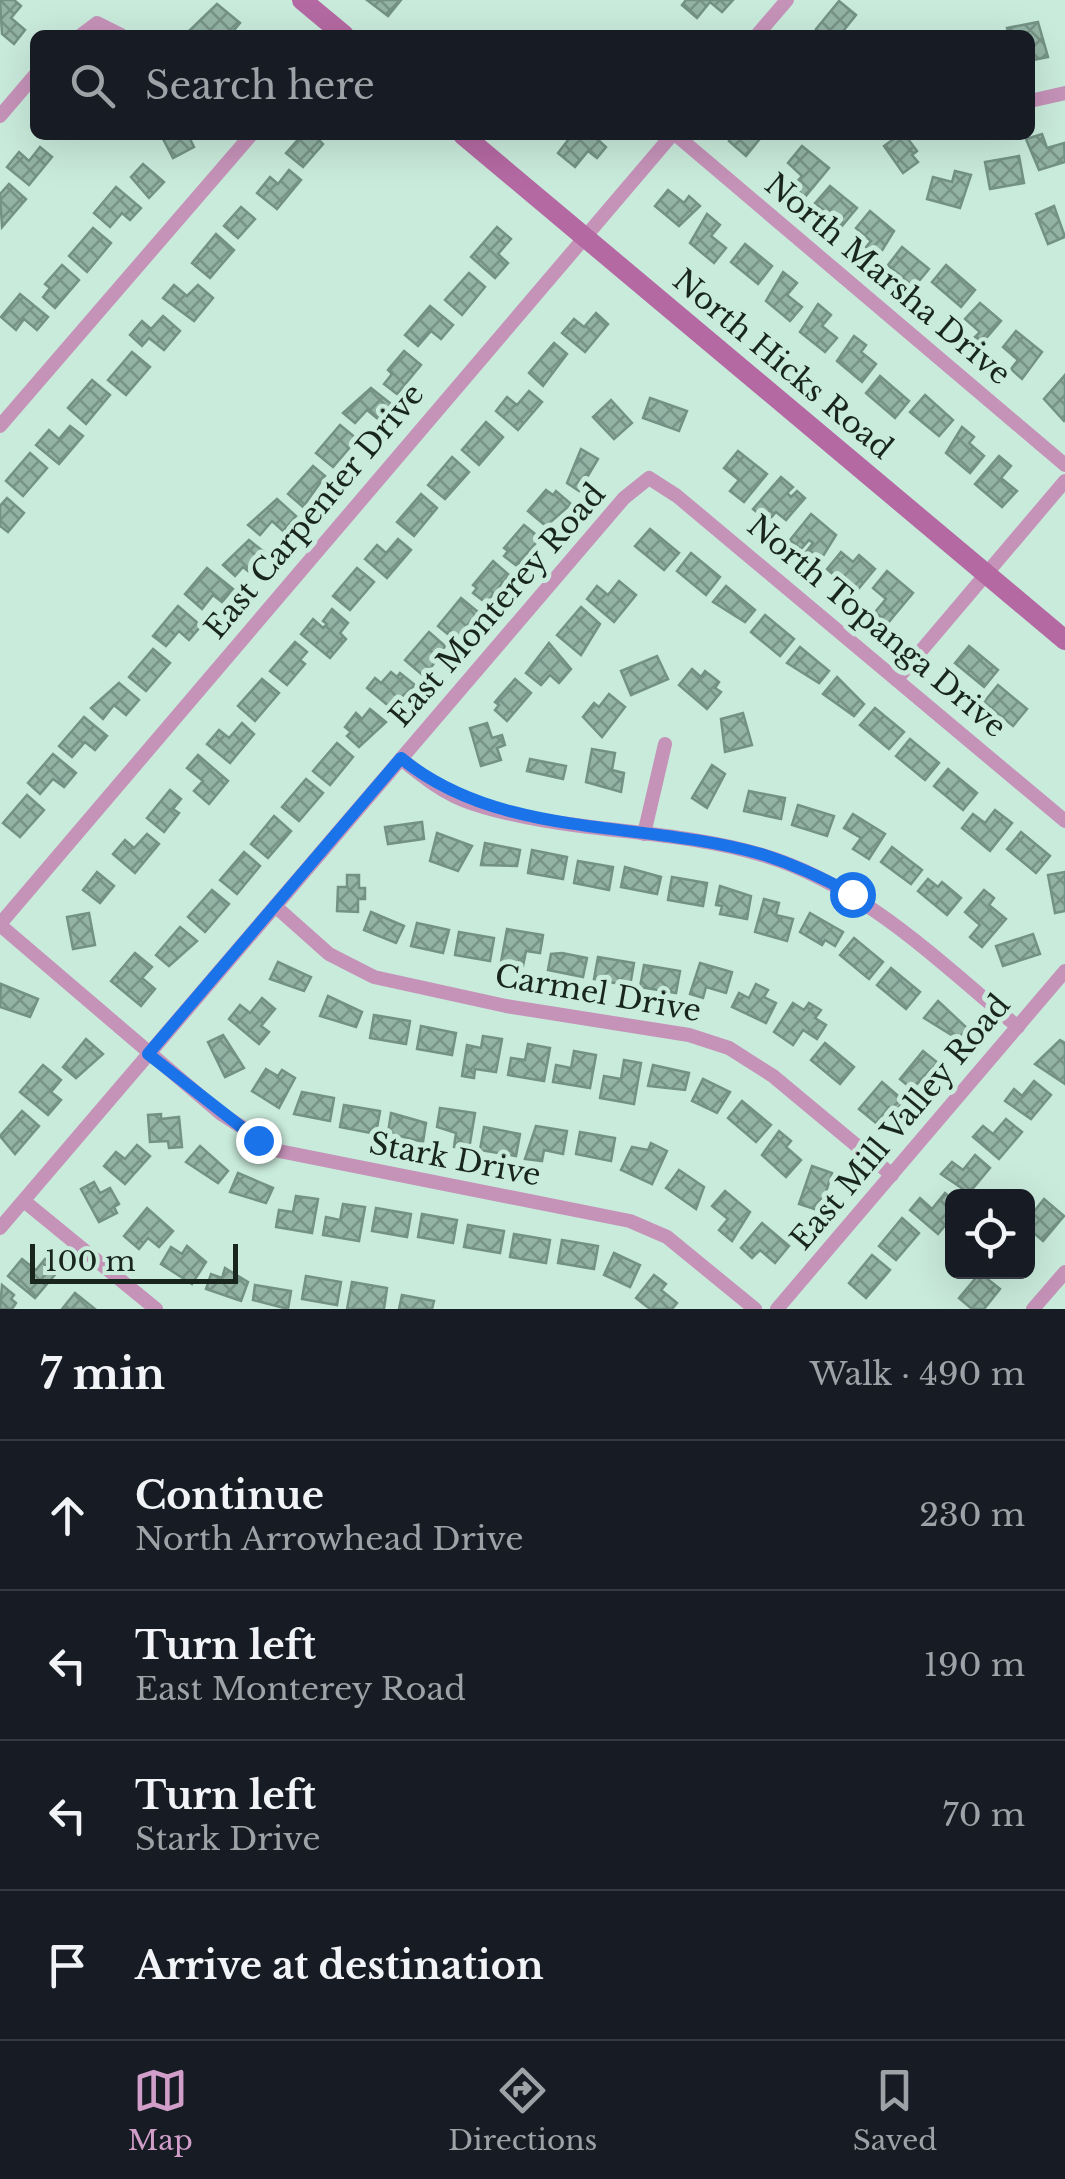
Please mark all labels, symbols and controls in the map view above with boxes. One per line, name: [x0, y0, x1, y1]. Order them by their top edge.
search box: [30, 30, 1035, 140]
icon: search: [65, 58, 120, 113]
text: Search here: [145, 62, 375, 109]
street label: North Marsha Drive: [758, 165, 1018, 393]
street label: North Hicks Road: [666, 261, 900, 467]
street label: East Carpenter Drive: [196, 376, 432, 646]
street label: East Monterey Road: [381, 476, 613, 734]
street label: North Topanga Drive: [740, 507, 1014, 745]
route start: [830, 872, 876, 918]
street label: Carmel Drive: [492, 957, 704, 1029]
street label: East Mill Valley Road: [782, 987, 1018, 1257]
route end: [236, 1118, 282, 1164]
street label: Stark Drive: [366, 1124, 544, 1194]
map controls: [945, 1189, 1035, 1279]
button: locate: [945, 1189, 1035, 1279]
scale bar: [30, 1239, 238, 1284]
text: 100 m: [45, 1244, 136, 1279]
text: 7 min: [40, 1348, 165, 1400]
text: Walk · 490 m: [810, 1354, 1025, 1394]
text: Continue: [135, 1472, 324, 1519]
icon: ahead: [40, 1488, 95, 1543]
text: 230 m: [919, 1495, 1025, 1535]
text: North Arrowhead Drive: [135, 1519, 524, 1559]
text: Turn left: [135, 1622, 316, 1669]
icon: left: [40, 1638, 95, 1693]
text: 190 m: [924, 1645, 1025, 1685]
text: East Monterey Road: [135, 1669, 466, 1709]
text: Turn left: [135, 1772, 316, 1819]
icon: left: [40, 1788, 95, 1843]
text: 70 m: [943, 1795, 1025, 1835]
text: Stark Drive: [135, 1819, 320, 1859]
icon: arrive: [40, 1938, 95, 1993]
text: Arrive at destination: [135, 1942, 544, 1989]
tab: Map: [128, 2063, 193, 2158]
tab: Directions: [448, 2063, 597, 2158]
tab: Saved: [853, 2063, 937, 2158]

